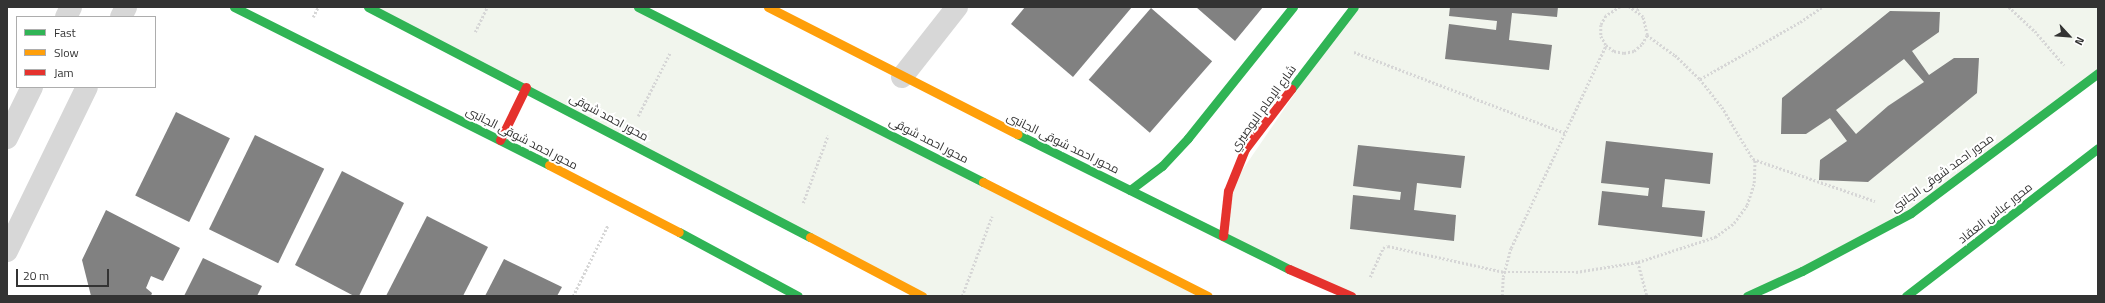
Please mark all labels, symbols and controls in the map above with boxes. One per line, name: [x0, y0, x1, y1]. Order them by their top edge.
legend: [16, 16, 156, 88]
north arrow: [2049, 16, 2089, 56]
text: Fast: [54, 23, 76, 42]
text: N: [2071, 34, 2089, 48]
text: Slow: [54, 43, 79, 62]
street label: شارع الإمام البوصيري: [1227, 62, 1299, 154]
text: Jam: [54, 63, 74, 82]
street label: محور احمد شوقى: [567, 90, 651, 144]
street label: محور احمد شوقى الجانبى: [464, 104, 580, 172]
street label: محور احمد شوقى الجانبى: [1004, 109, 1122, 177]
street label: محور احمد شوقى: [887, 114, 971, 166]
street label: محور احمد شوقى الجانبى: [1888, 131, 1996, 215]
street label: محور عباس العقاد: [1955, 180, 2035, 246]
scale bar: [18, 261, 111, 287]
text: 20 m: [23, 266, 49, 285]

